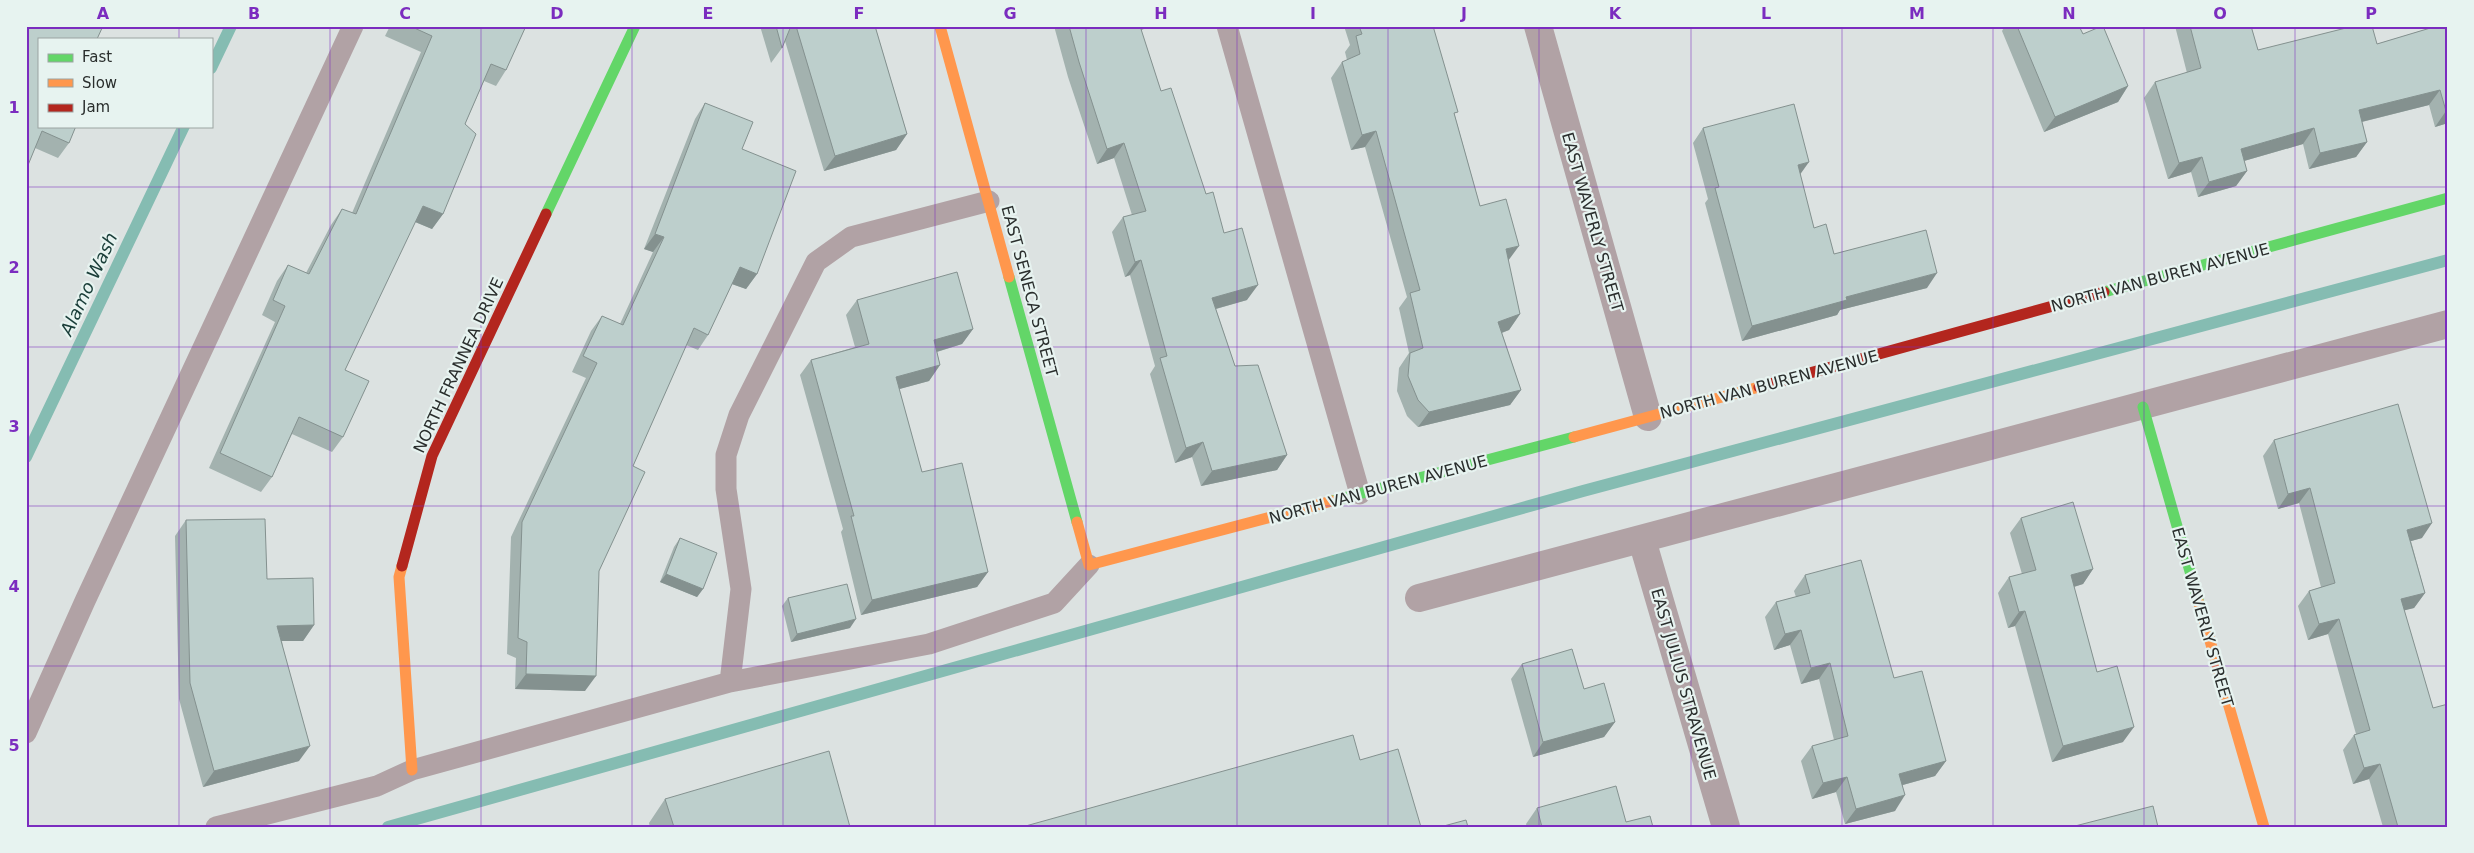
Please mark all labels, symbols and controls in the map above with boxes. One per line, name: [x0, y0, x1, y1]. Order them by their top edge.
text: A: [97, 4, 110, 23]
text: B: [248, 4, 260, 23]
text: C: [399, 4, 411, 23]
text: D: [550, 4, 564, 23]
text: E: [703, 4, 713, 23]
text: F: [854, 4, 864, 23]
text: G: [1003, 4, 1017, 23]
text: H: [1154, 4, 1168, 23]
text: I: [1310, 4, 1316, 23]
text: J: [1460, 4, 1467, 23]
text: K: [1609, 4, 1622, 23]
text: L: [1761, 4, 1771, 23]
text: M: [1909, 4, 1925, 23]
text: N: [2062, 4, 2076, 23]
text: O: [2213, 4, 2227, 23]
text: P: [2365, 4, 2377, 23]
legend: [38, 38, 212, 128]
text: Fast: [82, 48, 112, 66]
text: Slow: [82, 74, 117, 92]
text: 1: [8, 98, 20, 117]
text: Jam: [81, 98, 110, 116]
street label: EAST WAVERLY STREET: [1558, 130, 1627, 314]
street label: EAST SENECA STREET: [997, 203, 1062, 379]
water label: Alamo Wash: [55, 229, 122, 340]
street label: NORTH VAN BUREN AVENUE: [2049, 239, 2271, 316]
text: 2: [8, 258, 20, 277]
street label: NORTH FRANNEA DRIVE: [409, 275, 507, 456]
street label: NORTH VAN BUREN AVENUE: [1658, 346, 1880, 423]
text: 3: [8, 417, 20, 436]
street label: NORTH VAN BUREN AVENUE: [1267, 451, 1489, 528]
street label: EAST WAVERLY STREET: [2168, 525, 2237, 709]
text: 4: [8, 577, 20, 596]
street label: EAST JULIUS STRAVENUE: [1647, 586, 1720, 782]
text: 5: [8, 736, 20, 755]

